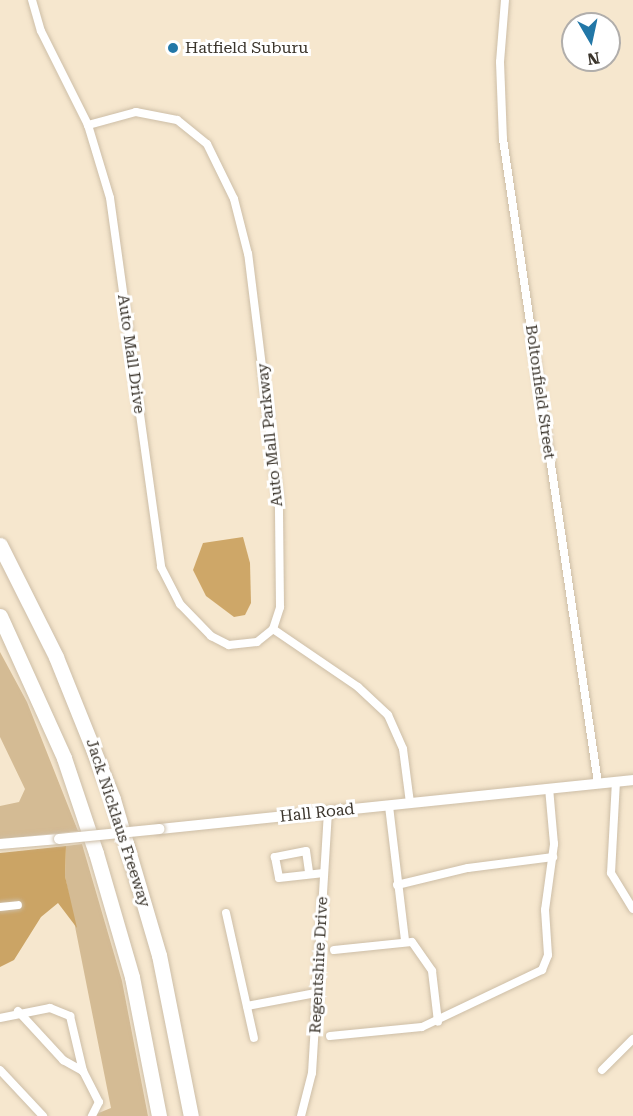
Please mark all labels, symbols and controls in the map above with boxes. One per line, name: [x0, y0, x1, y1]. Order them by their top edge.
north arrow: [561, 12, 621, 72]
place label: Hatfield Suburu: [185, 38, 308, 58]
marker: Hatfield Suburu: [166, 41, 180, 55]
text: N: [586, 48, 601, 69]
street label: Auto Mall Drive: [113, 293, 149, 415]
street label: Boltonfield Street: [521, 323, 559, 461]
street label: Auto Mall Parkway: [253, 362, 287, 508]
street label: Jack Nicklaus Freeway: [82, 736, 154, 910]
street label: Hall Road: [279, 800, 355, 826]
street label: Regentshire Drive: [306, 896, 332, 1034]

